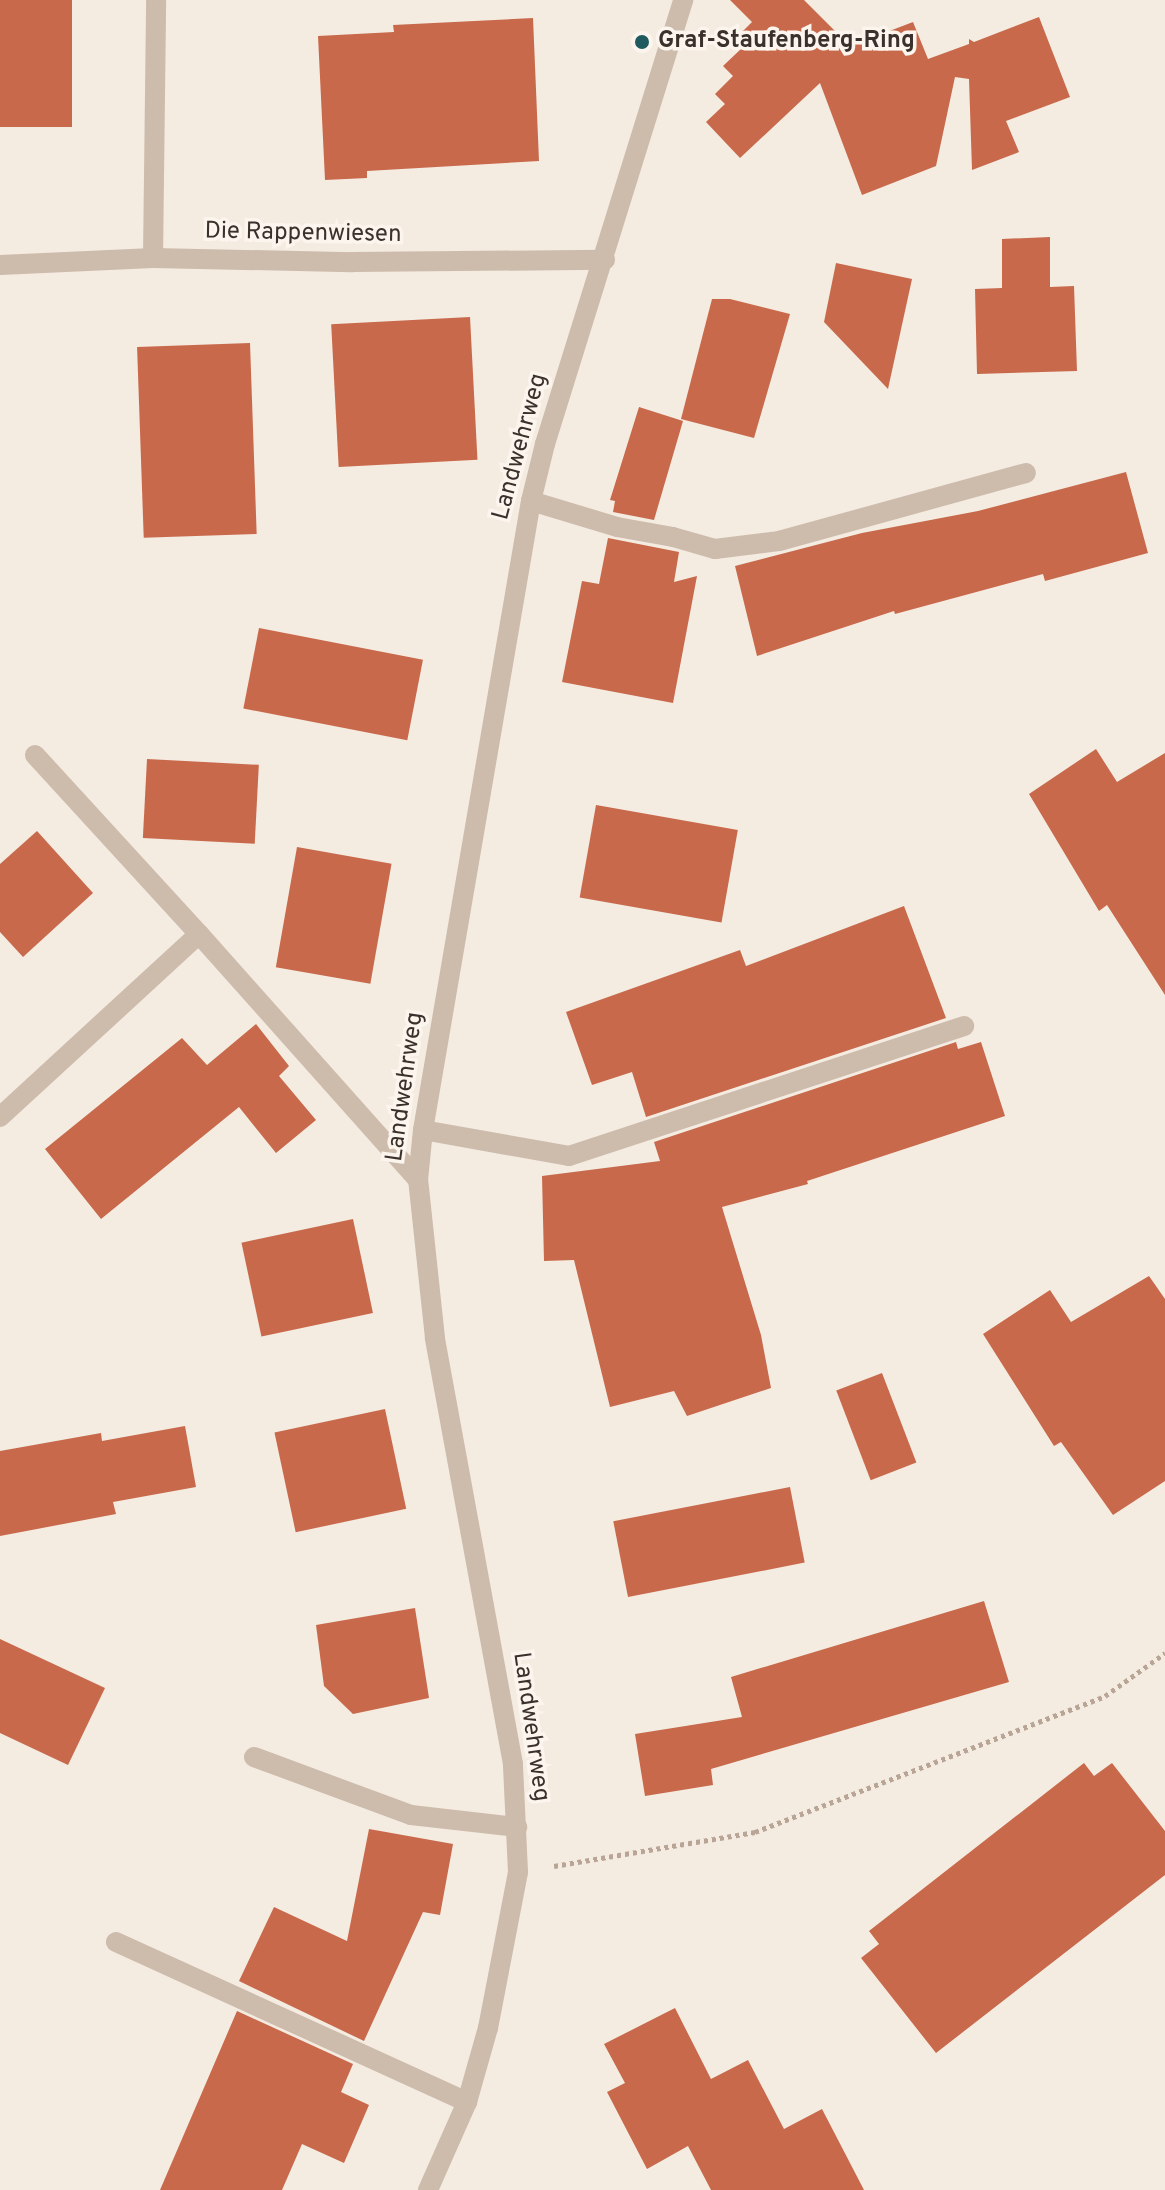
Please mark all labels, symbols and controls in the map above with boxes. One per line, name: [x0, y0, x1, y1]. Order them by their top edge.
place label: Graf-Staufenberg-Ring: [658, 28, 915, 56]
marker: Graf-Staufenberg-Ring: [633, 33, 651, 51]
street label: Die Rappenwiesen: [204, 218, 402, 250]
street label: Landwehrweg: [488, 371, 554, 523]
street label: Landwehrweg: [381, 1010, 431, 1164]
street label: Landwehrweg: [505, 1650, 555, 1804]

